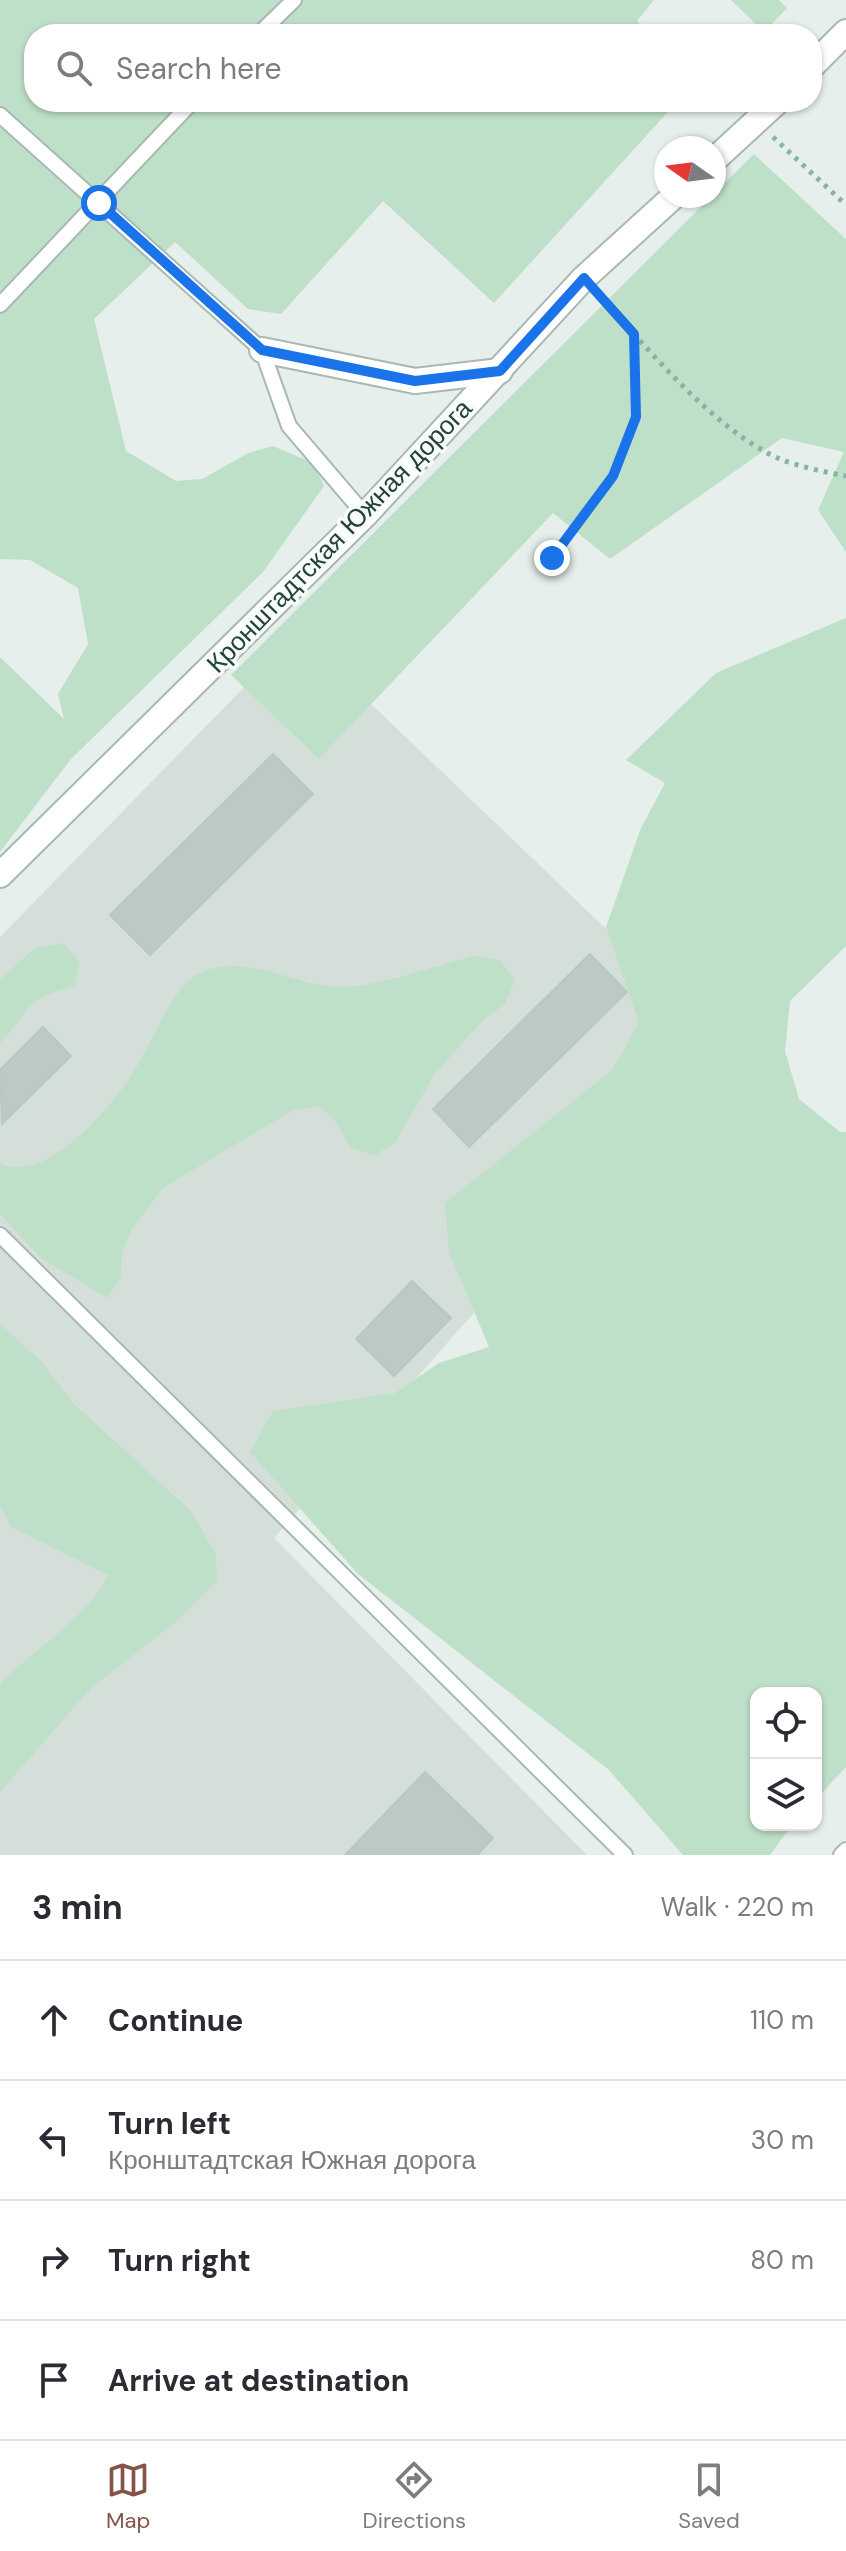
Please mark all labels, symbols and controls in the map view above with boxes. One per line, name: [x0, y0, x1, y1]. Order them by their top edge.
search box: [24, 24, 822, 112]
icon: search: [52, 46, 96, 90]
text: Search here: [116, 49, 282, 88]
north arrow: [654, 136, 726, 208]
route start: [81, 185, 117, 221]
street label: Кронштадтская Южная дорога: [199, 391, 479, 680]
route end: [534, 540, 570, 576]
map controls: [750, 1687, 822, 1831]
button: locate: [750, 1687, 822, 1759]
button: layers: [750, 1759, 822, 1831]
text: 3 min: [32, 1885, 123, 1930]
text: Walk · 220 m: [661, 1890, 814, 1924]
icon: ahead: [32, 1998, 76, 2042]
text: Continue: [108, 2001, 243, 2040]
text: 110 m: [750, 2003, 814, 2037]
text: Turn left: [108, 2104, 231, 2143]
icon: left: [32, 2118, 76, 2162]
text: 30 m: [751, 2123, 814, 2157]
text: Кронштадтская Южная дорога: [108, 2143, 476, 2177]
icon: right: [32, 2238, 76, 2282]
text: Turn right: [108, 2241, 251, 2280]
text: 80 m: [750, 2243, 814, 2277]
icon: arrive: [32, 2358, 76, 2402]
text: Arrive at destination: [108, 2361, 409, 2400]
tab: Map: [106, 2458, 150, 2535]
tab: Directions: [363, 2458, 466, 2535]
tab: Saved: [678, 2458, 740, 2535]

